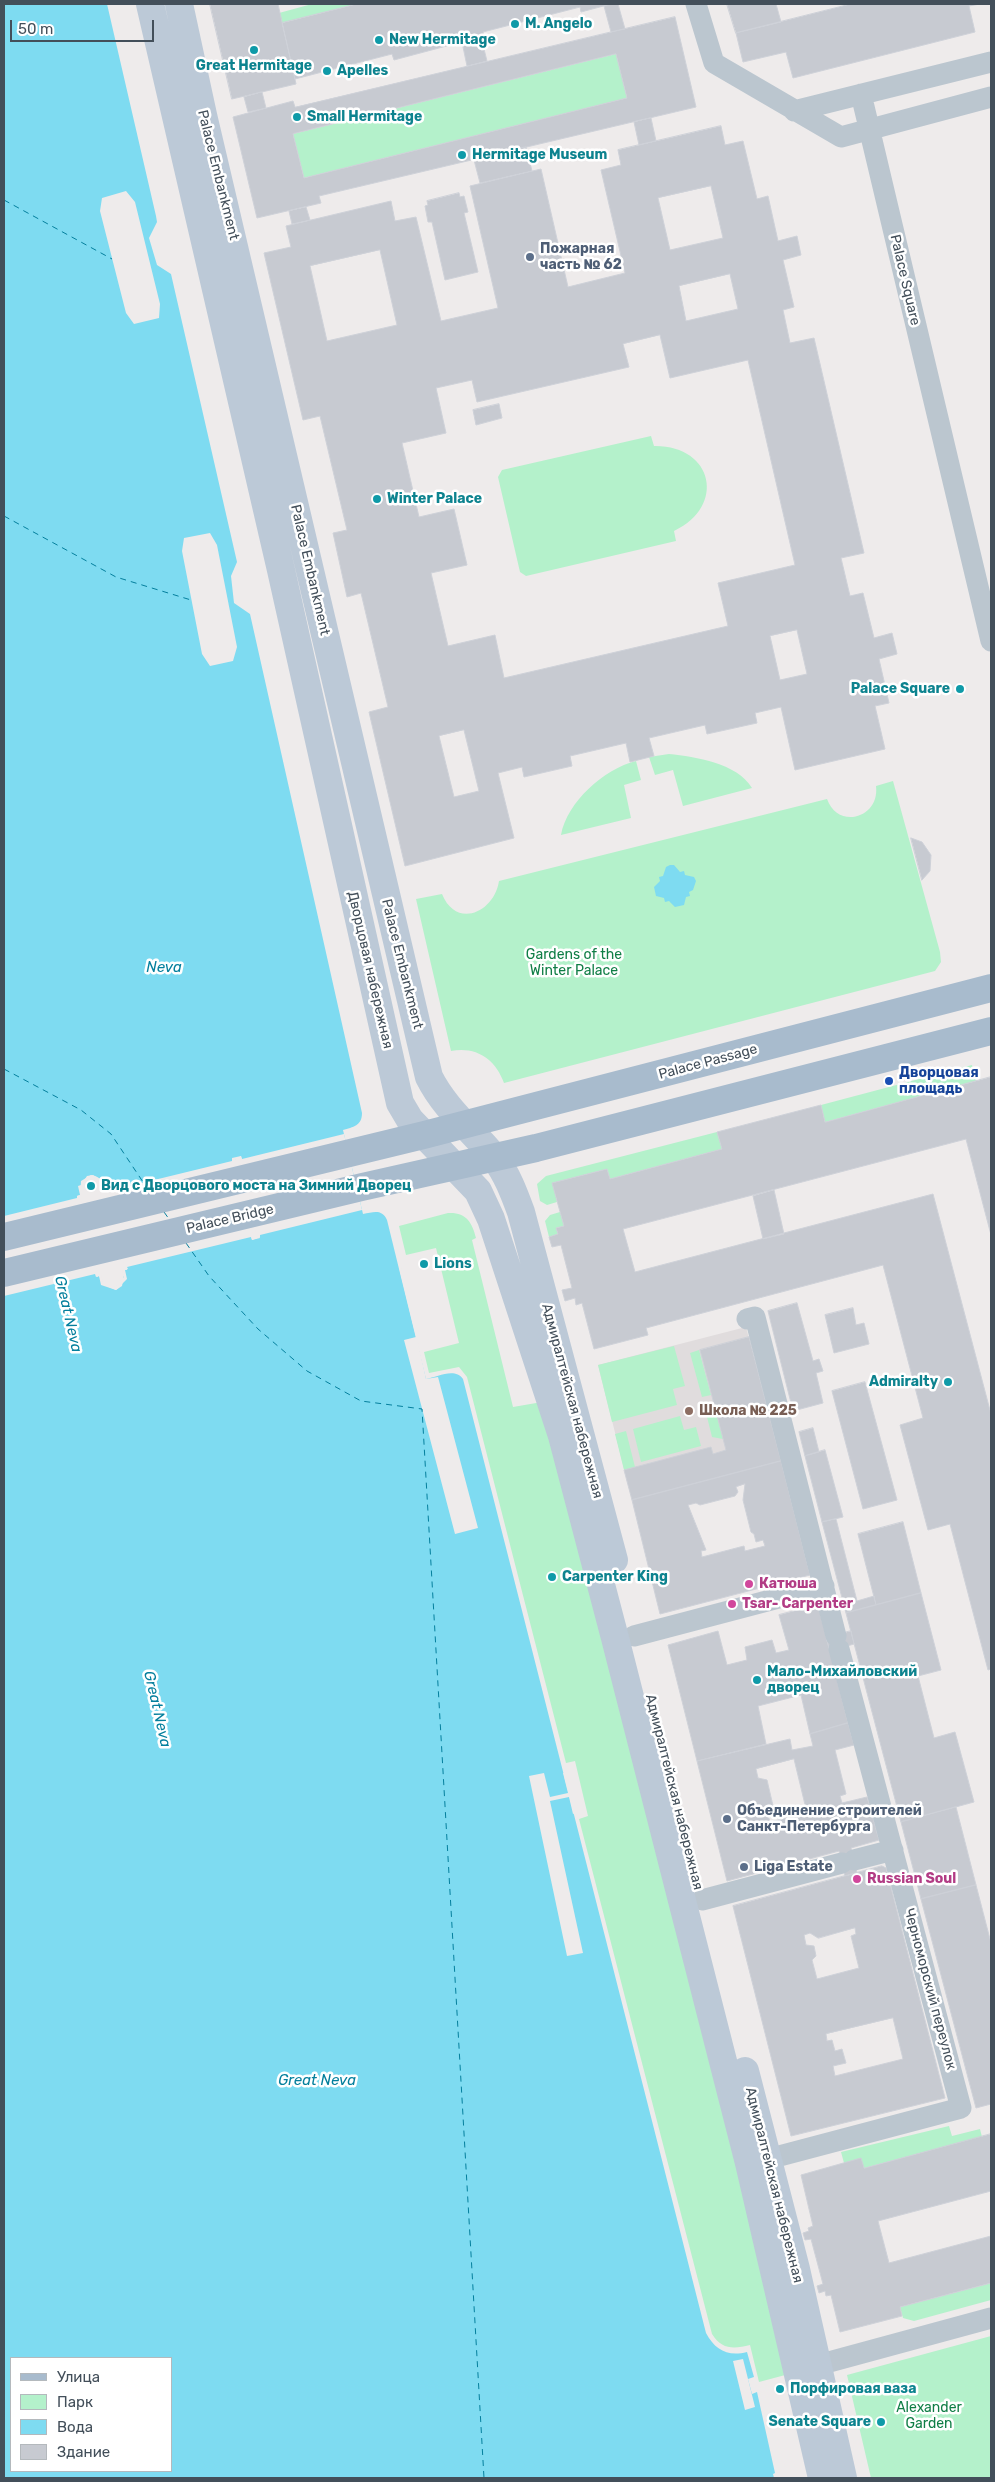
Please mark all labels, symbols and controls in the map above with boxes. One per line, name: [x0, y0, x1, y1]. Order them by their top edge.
scale bar: [12, 10, 156, 42]
place label: M. Angelo: [525, 16, 592, 32]
marker: M. Angelo: [509, 18, 521, 30]
text: 50 m: [18, 20, 53, 38]
place label: New Hermitage: [389, 32, 496, 48]
marker: New Hermitage: [373, 34, 385, 46]
marker: Great Hermitage: [248, 44, 260, 56]
place label: Great Hermitage: [196, 58, 312, 74]
place label: Apelles: [337, 63, 388, 79]
marker: Apelles: [321, 65, 333, 77]
street label: Palace Embankment: [194, 108, 242, 242]
place label: Small Hermitage: [307, 109, 422, 125]
marker: Small Hermitage: [291, 111, 303, 123]
place label: Hermitage Museum: [472, 147, 607, 163]
marker: Hermitage Museum: [456, 149, 468, 161]
street label: Palace Square: [886, 233, 924, 327]
place label: Пожарная часть № 62: [540, 241, 622, 274]
marker: Пожарная часть № 62: [524, 251, 536, 263]
place label: Winter Palace: [387, 491, 482, 507]
marker: Winter Palace: [371, 493, 383, 505]
street label: Palace Embankment: [287, 503, 333, 637]
place label: Palace Square: [851, 681, 950, 697]
marker: Palace Square: [954, 683, 966, 695]
street label: Дворцовая набережная: [344, 890, 396, 1050]
street label: Palace Embankment: [378, 897, 426, 1031]
park label: Gardens of the Winter Palace: [526, 947, 622, 980]
water label: Neva: [146, 959, 182, 977]
street label: Palace Passage: [657, 1041, 759, 1083]
place label: Дворцовая площадь: [899, 1065, 979, 1098]
marker: Дворцовая площадь: [883, 1075, 895, 1087]
place label: Вид с Дворцового моста на Зимний Дворец: [101, 1178, 411, 1194]
marker: Вид с Дворцового моста на Зимний Дворец: [85, 1180, 97, 1192]
street label: Palace Bridge: [185, 1201, 275, 1237]
place label: Lions: [434, 1256, 472, 1272]
marker: Lions: [418, 1258, 430, 1270]
water label: Great Neva: [50, 1274, 86, 1354]
street label: Адмиралтейская набережная: [538, 1302, 606, 1500]
place label: Admiralty: [869, 1374, 938, 1390]
marker: Admiralty: [942, 1376, 954, 1388]
place label: Школа № 225: [699, 1403, 797, 1419]
marker: Школа № 225: [683, 1405, 695, 1417]
place label: Carpenter King: [562, 1569, 668, 1585]
marker: Carpenter King: [546, 1571, 558, 1583]
place label: Катюша: [759, 1576, 817, 1592]
marker: Катюша: [743, 1578, 755, 1590]
place label: Tsar- Carpenter: [742, 1596, 853, 1612]
marker: Tsar- Carpenter: [726, 1598, 738, 1610]
place label: Мало-Михайловский дворец: [767, 1664, 917, 1696]
water label: Great Neva: [139, 1669, 175, 1749]
marker: Мало-Михайловский дворец: [751, 1674, 763, 1686]
street label: Адмиралтейская набережная: [642, 1692, 706, 1892]
place label: Объединение строителей Санкт-Петербурга: [737, 1803, 922, 1835]
marker: Объединение строителей Санкт-Петербурга: [721, 1813, 733, 1825]
place label: Liga Estate: [754, 1859, 833, 1875]
marker: Liga Estate: [738, 1861, 750, 1873]
place label: Russian Soul: [867, 1871, 956, 1887]
marker: Russian Soul: [851, 1873, 863, 1885]
street label: Черноморский переулок: [900, 1906, 960, 2072]
water label: Great Neva: [278, 2072, 356, 2090]
street label: Адмиралтейская набережная: [742, 2085, 806, 2285]
legend: [10, 2357, 172, 2472]
text: Улица: [57, 2368, 100, 2386]
place label: Порфировая ваза: [790, 2381, 916, 2397]
marker: Порфировая ваза: [774, 2383, 786, 2395]
text: Парк: [57, 2393, 93, 2411]
park label: Alexander Garden: [896, 2400, 962, 2432]
place label: Senate Square: [768, 2414, 871, 2430]
marker: Senate Square: [875, 2416, 887, 2428]
text: Вода: [57, 2418, 93, 2436]
text: Здание: [57, 2443, 110, 2461]

